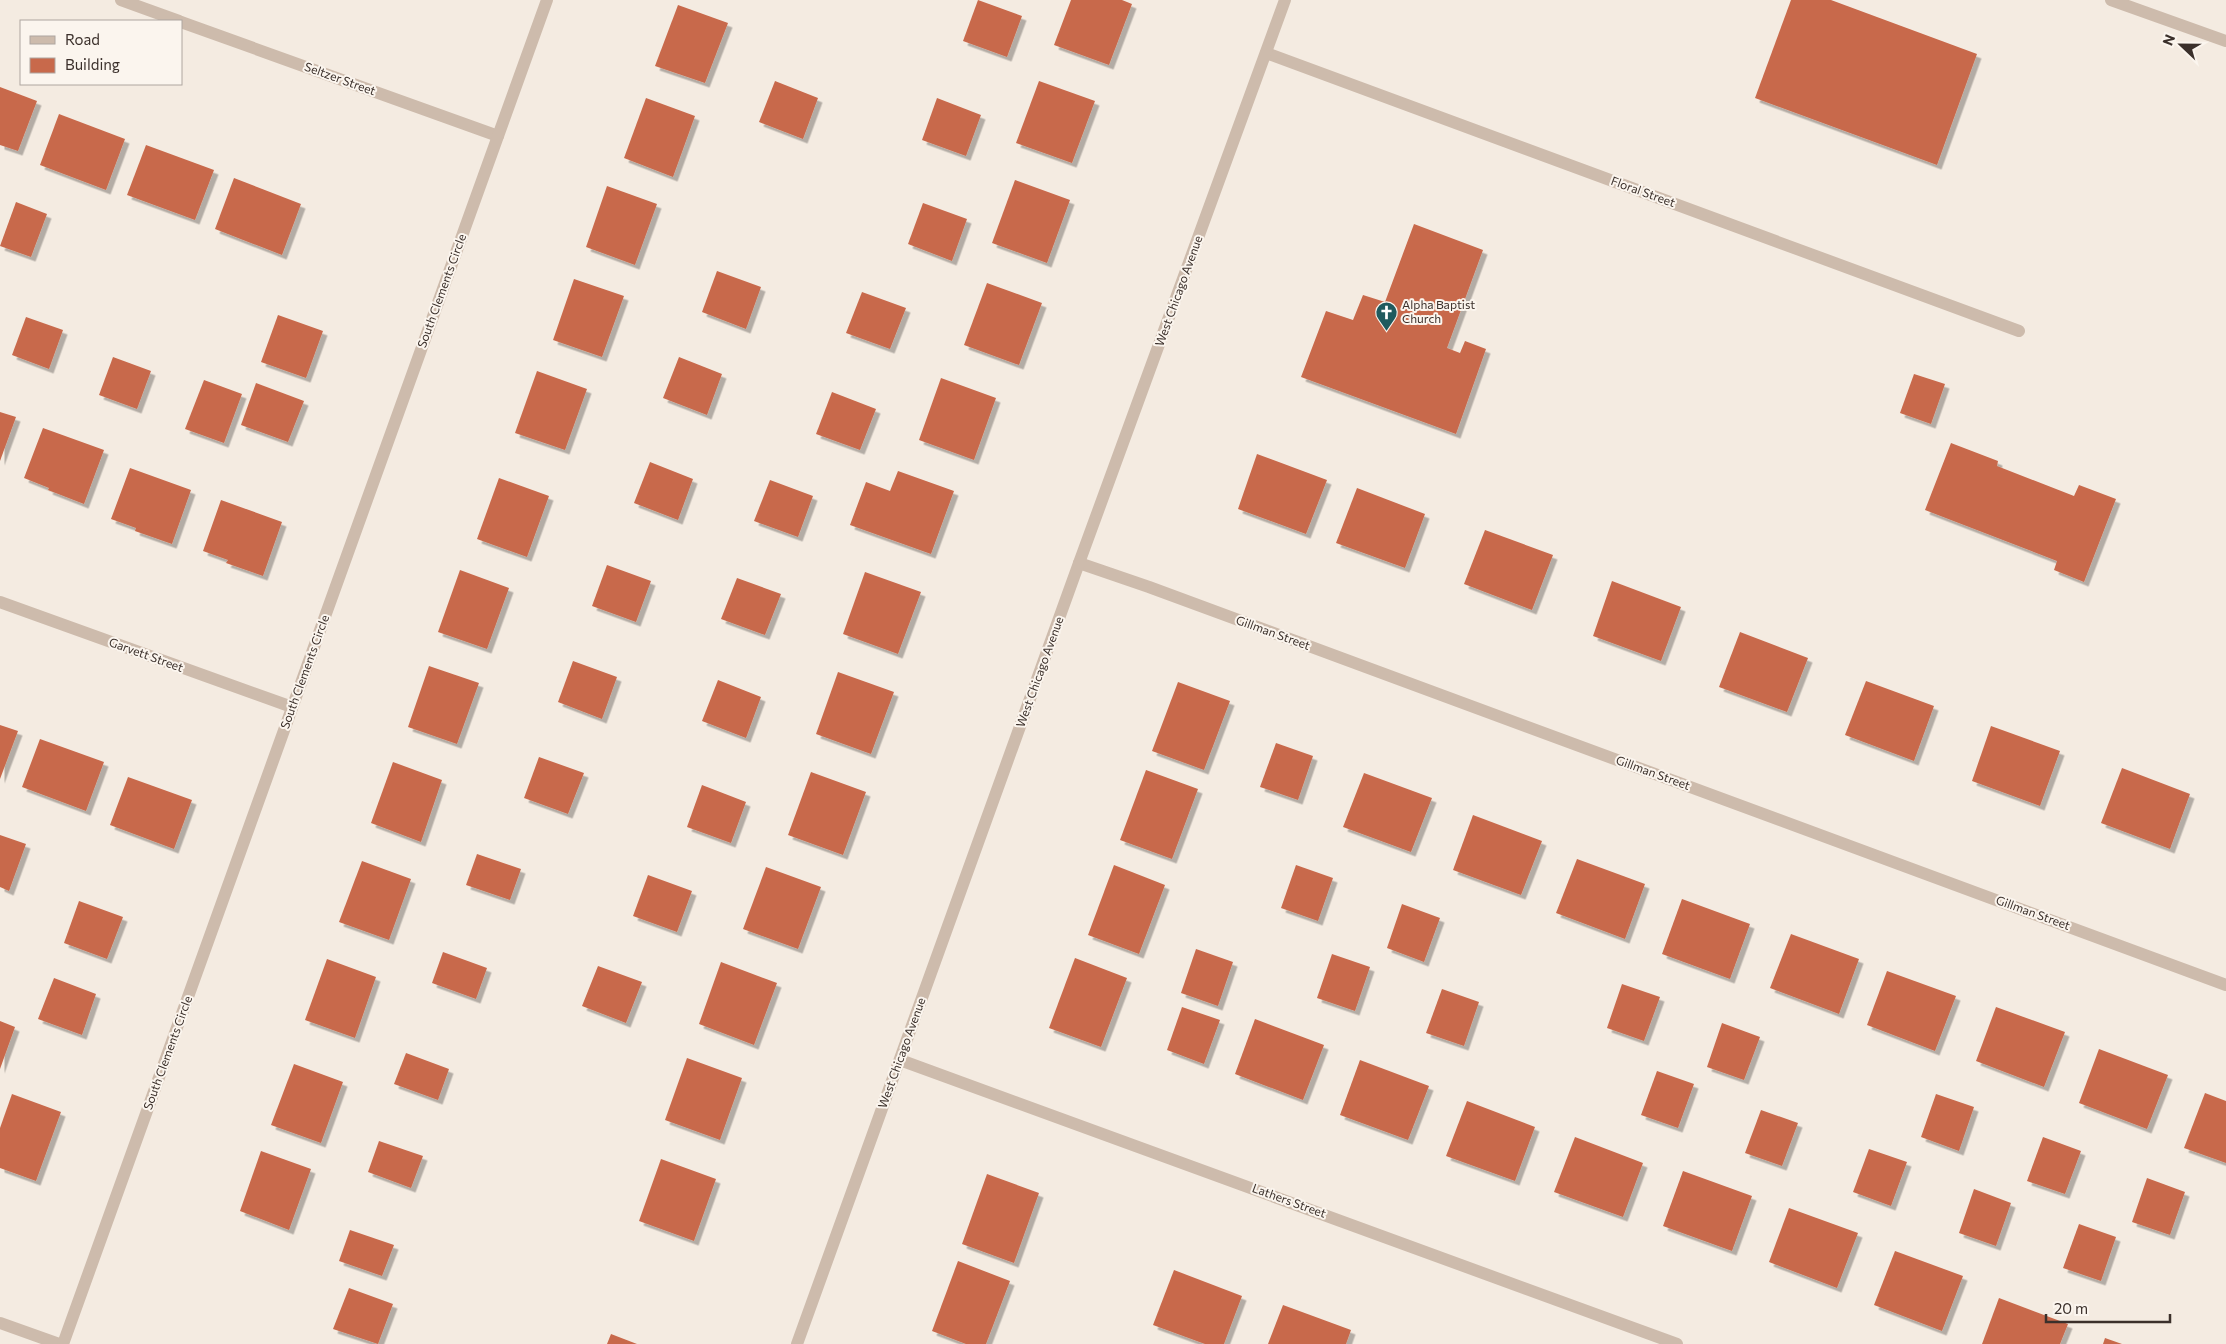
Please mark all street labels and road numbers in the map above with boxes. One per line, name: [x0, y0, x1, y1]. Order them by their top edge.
street label: Seltzer Street: [303, 59, 378, 97]
street label: Floral Street: [1609, 173, 1677, 209]
street label: South Clements Circle: [414, 232, 468, 350]
street label: West Chicago Avenue: [1152, 233, 1205, 348]
street label: Gillman Street: [1234, 612, 1312, 652]
street label: South Clements Circle: [277, 613, 331, 731]
street label: West Chicago Avenue: [1013, 614, 1066, 729]
street label: Garvett Street: [107, 634, 186, 674]
street label: Gillman Street: [1614, 752, 1692, 792]
street label: Gillman Street: [1994, 892, 2072, 932]
street label: South Clements Circle: [140, 994, 194, 1112]
street label: West Chicago Avenue: [875, 995, 928, 1110]
street label: Lathers Street: [1251, 1180, 1328, 1220]

